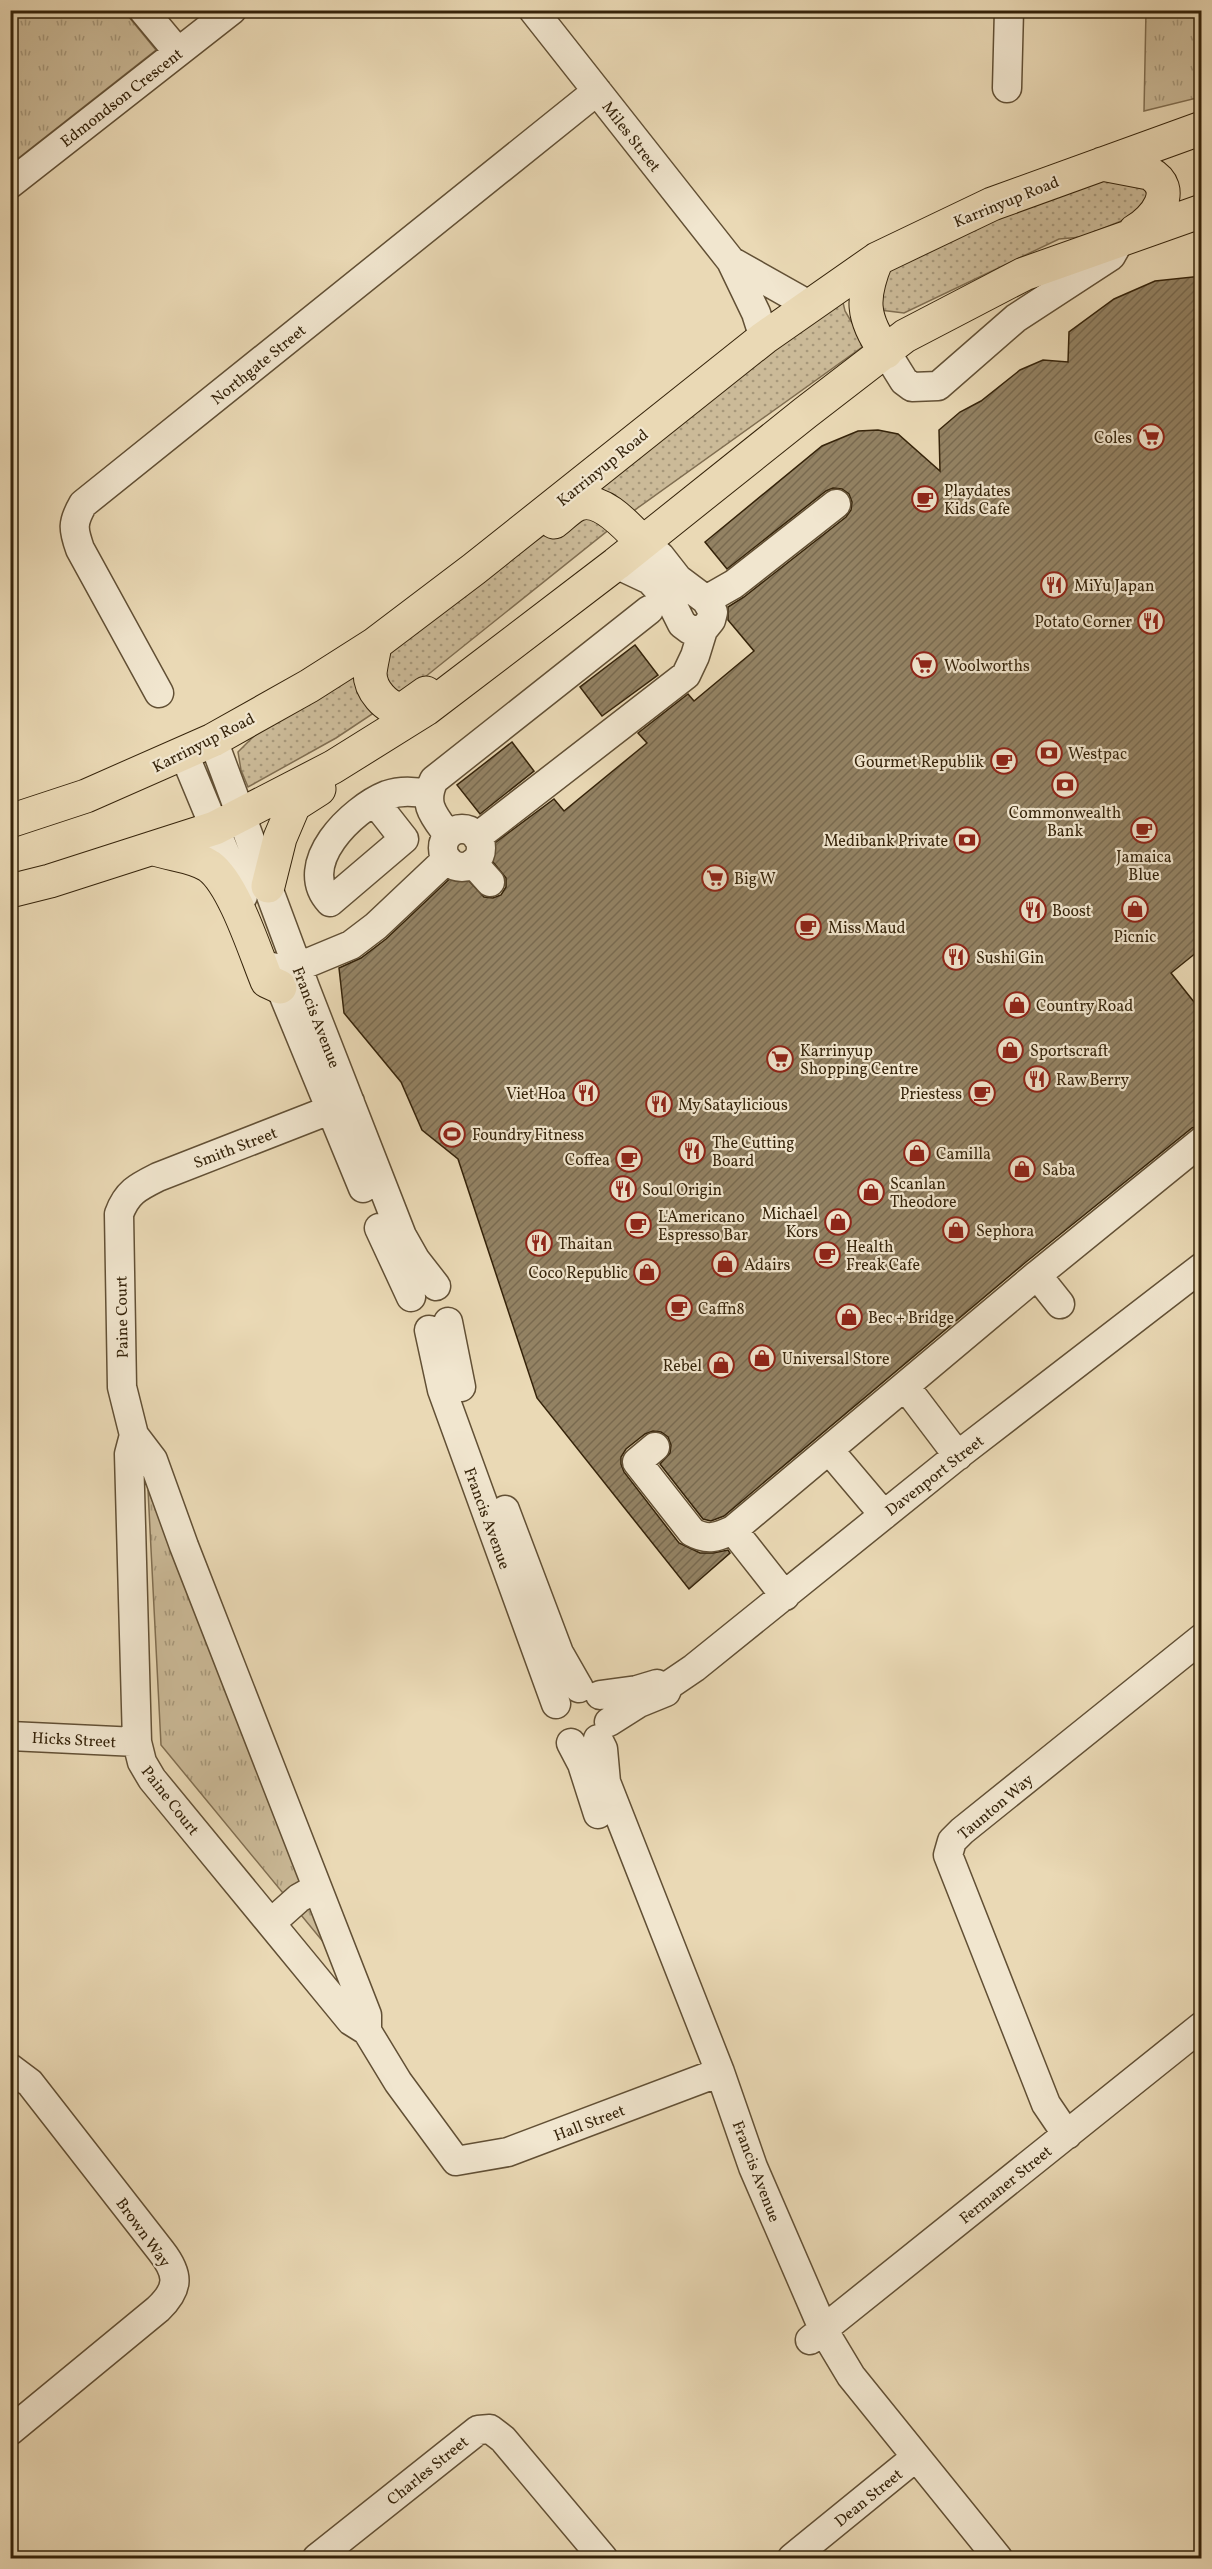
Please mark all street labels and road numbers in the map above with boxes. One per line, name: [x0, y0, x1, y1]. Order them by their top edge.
street label: Edmondson Crescent: [57, 44, 188, 153]
street label: Miles Street: [596, 97, 665, 177]
street label: Karrinyup Road: [951, 172, 1063, 234]
street label: Northgate Street: [207, 320, 312, 411]
street label: Karrinyup Road: [553, 425, 654, 512]
street label: Karrinyup Road: [149, 709, 259, 779]
street label: Francis Avenue: [286, 964, 345, 1072]
street label: Smith Street: [191, 1123, 281, 1175]
street label: Paine Court: [111, 1275, 135, 1359]
street label: Davenport Street: [881, 1431, 989, 1522]
street label: Francis Avenue: [457, 1465, 515, 1573]
street label: Hicks Street: [31, 1728, 117, 1754]
street label: Paine Court: [135, 1762, 204, 1841]
street label: Taunton Way: [954, 1769, 1039, 1846]
street label: Hall Street: [551, 2100, 629, 2148]
street label: Francis Avenue: [726, 2118, 785, 2226]
street label: Fermaner Street: [955, 2141, 1058, 2230]
street label: Brown Way: [110, 2194, 175, 2273]
street label: Charles Street: [383, 2432, 474, 2511]
street label: Dean Street: [831, 2464, 908, 2533]

